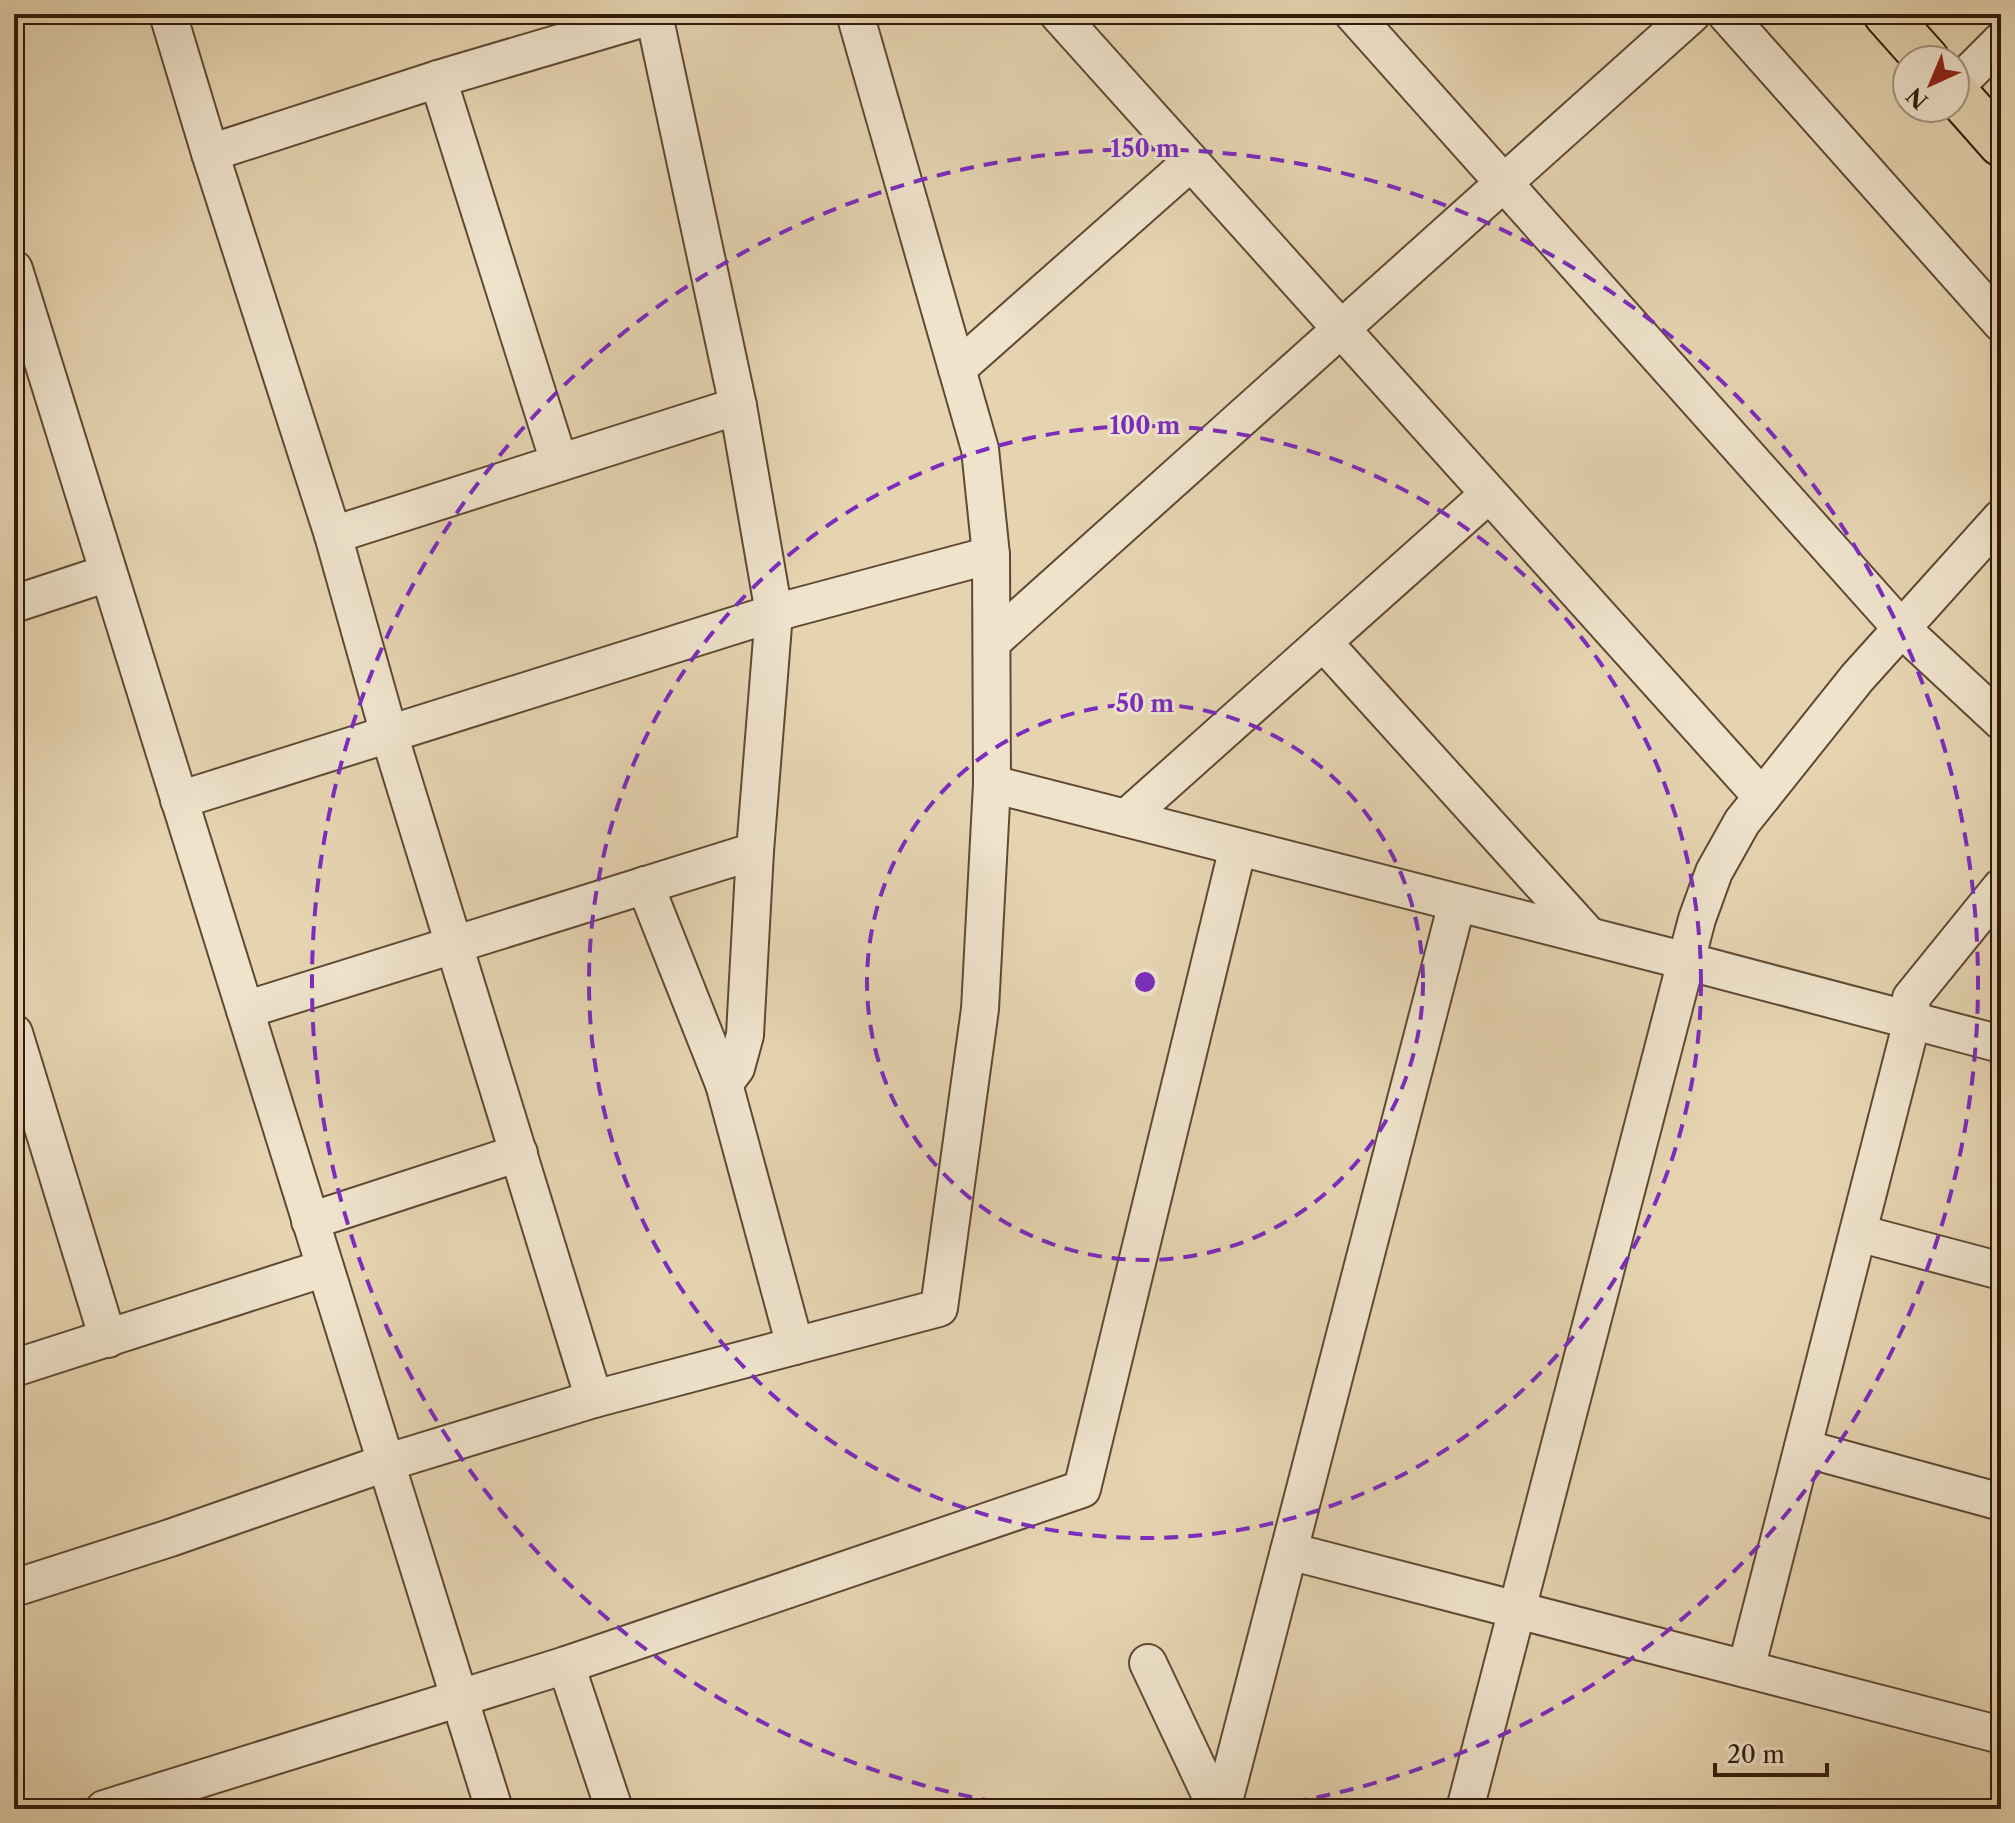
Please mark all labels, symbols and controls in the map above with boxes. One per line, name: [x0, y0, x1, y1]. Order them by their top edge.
north arrow: [1891, 44, 1971, 124]
text: N: [1901, 82, 1934, 114]
text: 150 m: [1110, 134, 1180, 163]
text: 100 m: [1109, 411, 1181, 440]
text: 50 m: [1116, 689, 1174, 718]
centre of rings: [1131, 968, 1159, 996]
scale bar: [1715, 1727, 1827, 1777]
text: 20 m: [1727, 1740, 1785, 1769]

